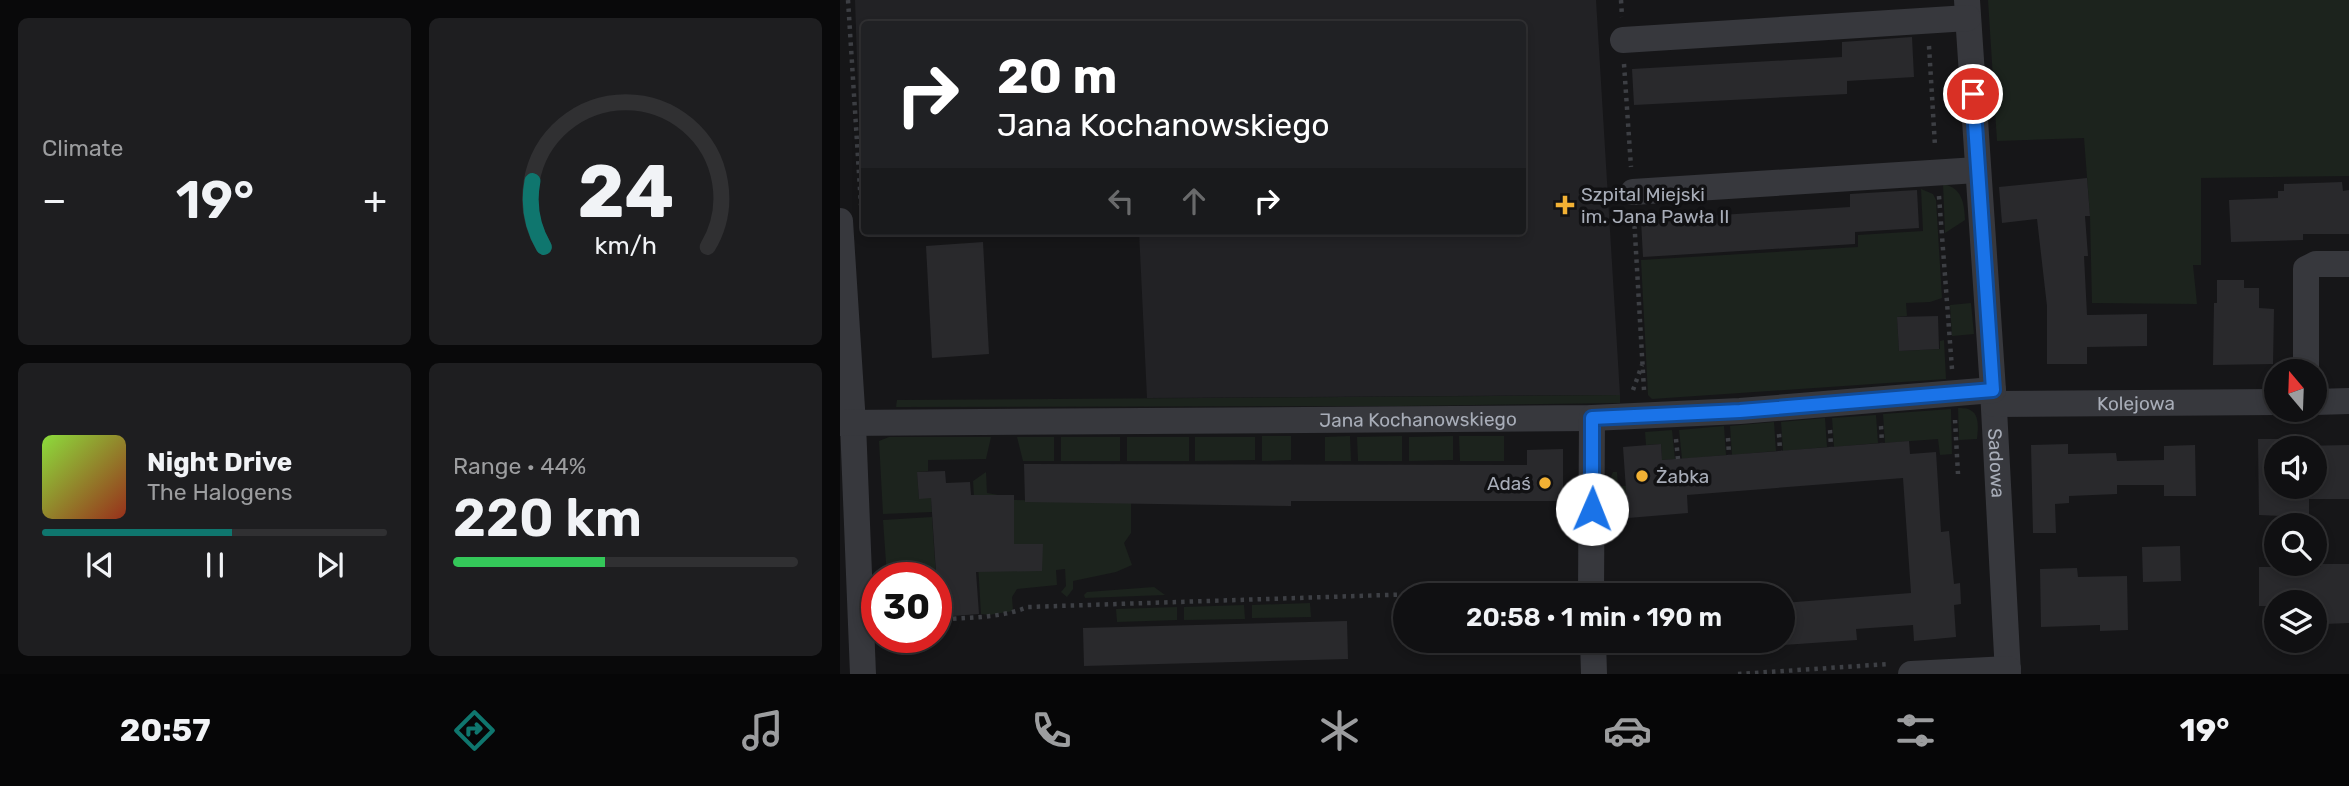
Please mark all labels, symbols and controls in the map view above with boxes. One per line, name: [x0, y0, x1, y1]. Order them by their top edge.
text: 20 m: [997, 47, 1118, 105]
icon: right: [882, 49, 973, 140]
pin: [1943, 64, 2003, 124]
icon: arrive: [1954, 75, 1992, 113]
text: Jana Kochanowskiego: [997, 106, 1330, 144]
text: Climate: [42, 134, 123, 162]
text: 24: [577, 150, 674, 236]
text: 19°: [176, 169, 254, 231]
text: −: [42, 177, 67, 223]
text: +: [363, 177, 387, 223]
icon: left: [1102, 182, 1140, 220]
icon: ahead: [1175, 182, 1213, 220]
icon: right: [1248, 182, 1286, 220]
place label: Szpital Miejski im. Jana Pawła II: [1581, 183, 1730, 228]
marker: Szpital Miejski im. Jana Pawła II: [1555, 195, 1575, 215]
text: km/h: [594, 231, 657, 260]
north arrow: [2264, 359, 2328, 422]
map controls: [2264, 359, 2327, 653]
street label: Kolejowa: [2097, 391, 2175, 415]
street label: Jana Kochanowskiego: [1319, 407, 1517, 431]
street label: Sadowa: [1984, 428, 2010, 498]
button: sound: [2264, 436, 2327, 499]
text: Night Drive: [147, 447, 292, 478]
text: Range · 44%: [453, 452, 586, 480]
place label: Żabka: [1656, 465, 1709, 488]
marker: Żabka: [1634, 468, 1650, 484]
place label: Adaś: [1487, 472, 1531, 495]
position arrow: [1555, 472, 1629, 546]
marker: Adaś: [1537, 475, 1553, 491]
text: The Halogens: [147, 478, 293, 506]
text: 220 km: [453, 487, 642, 549]
button: search: [2264, 513, 2327, 576]
icon: previous: [81, 546, 119, 584]
icon: pause: [196, 546, 234, 584]
icon: next: [311, 546, 349, 584]
speed limit sign: 30: [861, 562, 952, 653]
button: layers: [2264, 590, 2327, 653]
text: 20:58 · 1 min · 190 m: [1466, 602, 1722, 633]
icon: directions: [450, 706, 499, 755]
icon: music: [738, 706, 787, 755]
icon: phone: [1027, 706, 1076, 755]
icon: climate: [1315, 706, 1364, 755]
icon: car: [1603, 706, 1652, 755]
icon: filters: [1891, 706, 1940, 755]
text: 20:57: [120, 711, 211, 749]
text: 19°: [2180, 711, 2229, 749]

